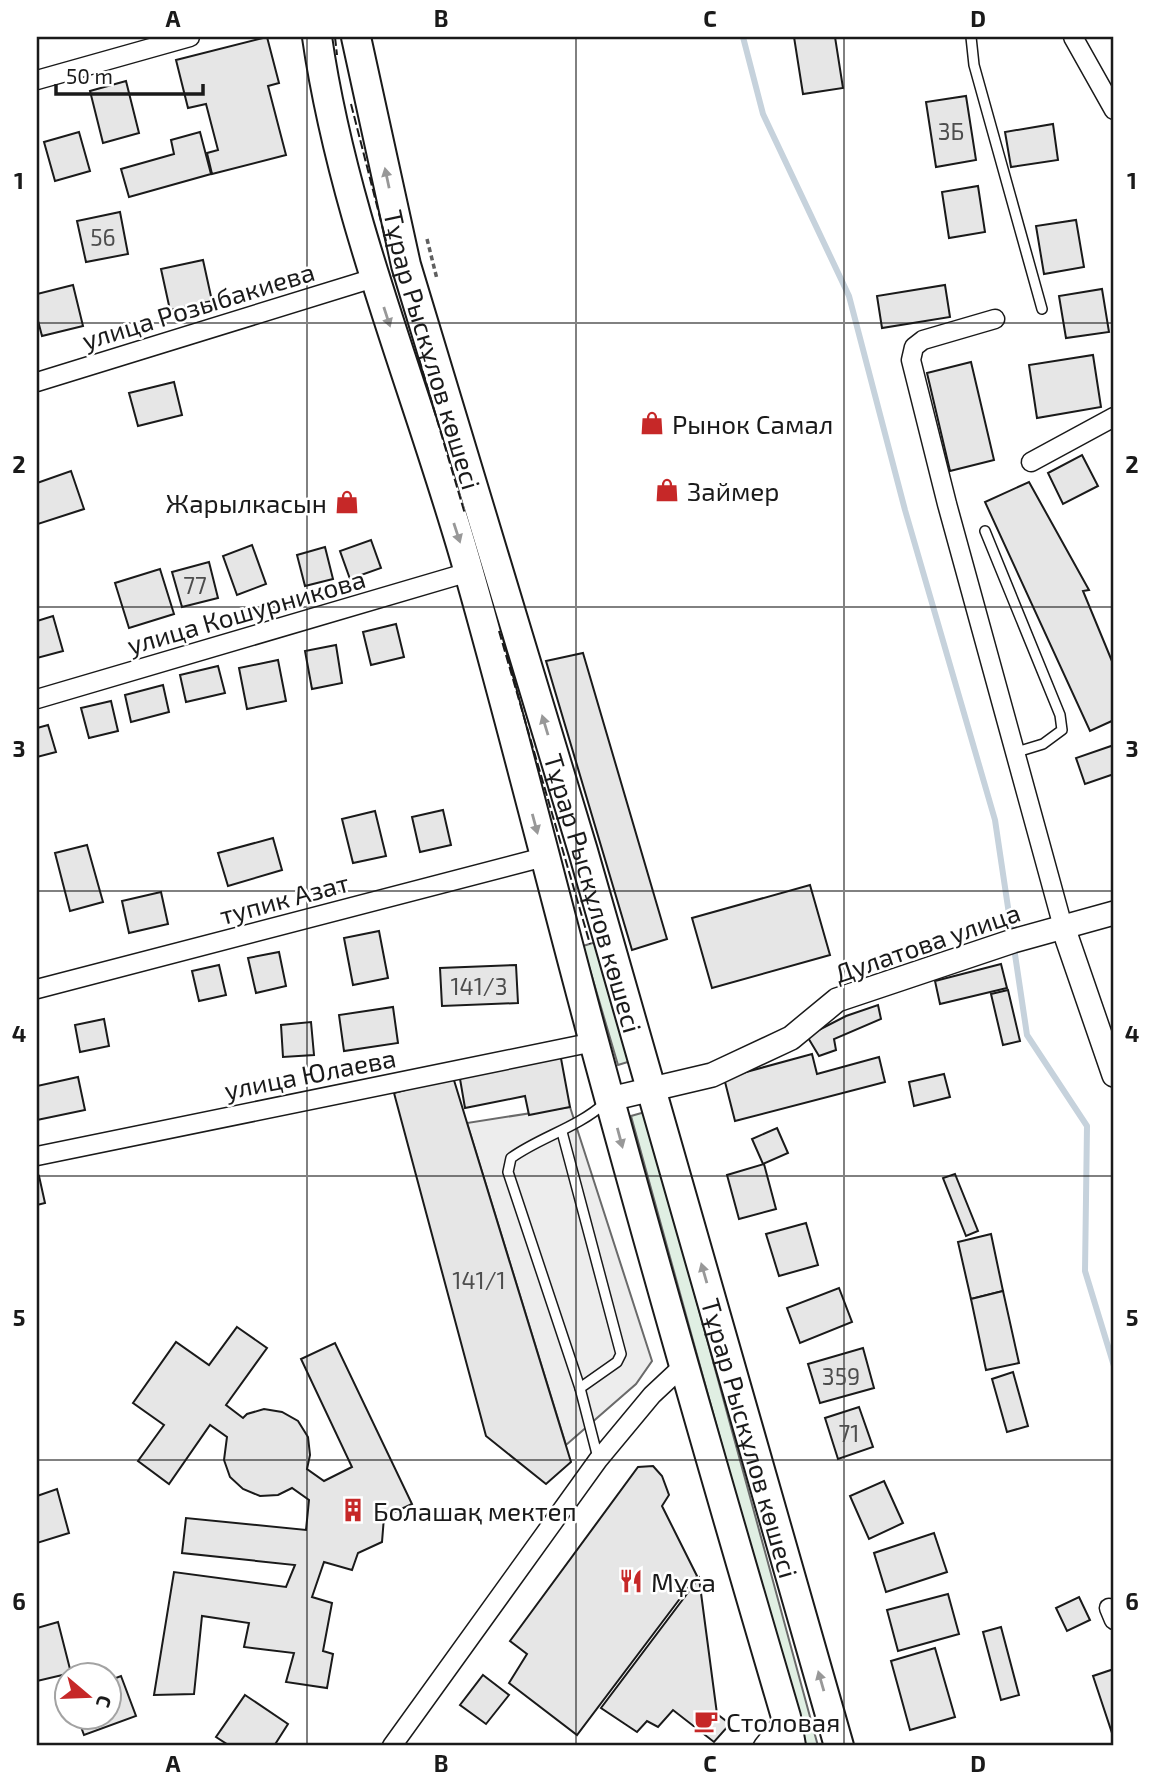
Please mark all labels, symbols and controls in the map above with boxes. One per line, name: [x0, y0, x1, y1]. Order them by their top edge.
text: A: [165, 4, 181, 32]
text: B: [434, 4, 448, 32]
text: C: [703, 4, 717, 32]
text: D: [970, 4, 986, 32]
scale bar: [56, 52, 203, 96]
text: 50 m: [66, 63, 113, 88]
house number: 3Б: [938, 117, 964, 145]
text: 1: [14, 166, 24, 194]
text: 1: [1127, 166, 1137, 194]
one-way arrow: [381, 167, 392, 189]
street label: Тұрар Рыскұлов көшесі: [379, 207, 488, 493]
house number: 56: [90, 223, 116, 251]
street label: улица Розыбакиева: [78, 255, 318, 356]
one-way arrow: [382, 306, 392, 327]
place label: Рынок Самал: [672, 408, 833, 439]
shop icon: Рынок Самал: [638, 409, 666, 437]
text: 2: [12, 450, 26, 478]
text: 2: [1125, 450, 1139, 478]
place label: Займер: [687, 475, 779, 506]
shop icon: Займер: [653, 476, 681, 504]
place label: Жарылкасын: [166, 487, 327, 518]
shop icon: Жарылкасын: [333, 488, 361, 516]
one-way arrow: [452, 523, 462, 544]
street label: улица Кошурникова: [123, 562, 369, 661]
house number: 77: [183, 571, 207, 599]
one-way arrow: [540, 715, 550, 736]
text: 3: [12, 734, 26, 762]
text: 3: [1125, 734, 1139, 762]
street label: Тұрар Рыскұлов көшесі: [539, 750, 650, 1036]
one-way arrow: [531, 813, 541, 834]
street label: тупик Азат: [216, 866, 353, 931]
street label: Дулатова улица: [830, 896, 1024, 989]
house number: 141/3: [450, 972, 508, 1000]
text: 4: [12, 1019, 26, 1047]
text: 4: [1125, 1019, 1139, 1047]
street label: улица Юлаева: [222, 1041, 399, 1106]
one-way arrow: [615, 1127, 626, 1149]
one-way arrow: [699, 1263, 709, 1284]
house number: 141/1: [452, 1266, 506, 1294]
street label: Тұрар Рыскұлов көшесі: [696, 1295, 806, 1581]
text: 5: [13, 1303, 25, 1331]
text: 5: [1126, 1303, 1138, 1331]
house number: 359: [822, 1362, 860, 1390]
house number: 71: [839, 1419, 859, 1447]
place label: Болашақ мектеп: [373, 1495, 577, 1526]
building icon: Болашақ мектеп: [339, 1496, 367, 1524]
place label: Мұса: [651, 1566, 716, 1597]
restaurant icon: Мұса: [617, 1567, 645, 1595]
text: 6: [12, 1587, 26, 1615]
text: 6: [1125, 1587, 1139, 1615]
north arrow: [52, 1660, 122, 1730]
one-way arrow: [815, 1670, 825, 1691]
text: С: [92, 1693, 117, 1711]
place label: Столовая: [726, 1706, 840, 1737]
cafe icon: Столовая: [692, 1707, 720, 1735]
text: A: [165, 1749, 181, 1777]
text: B: [434, 1749, 448, 1777]
text: C: [703, 1749, 717, 1777]
text: D: [970, 1749, 986, 1777]

